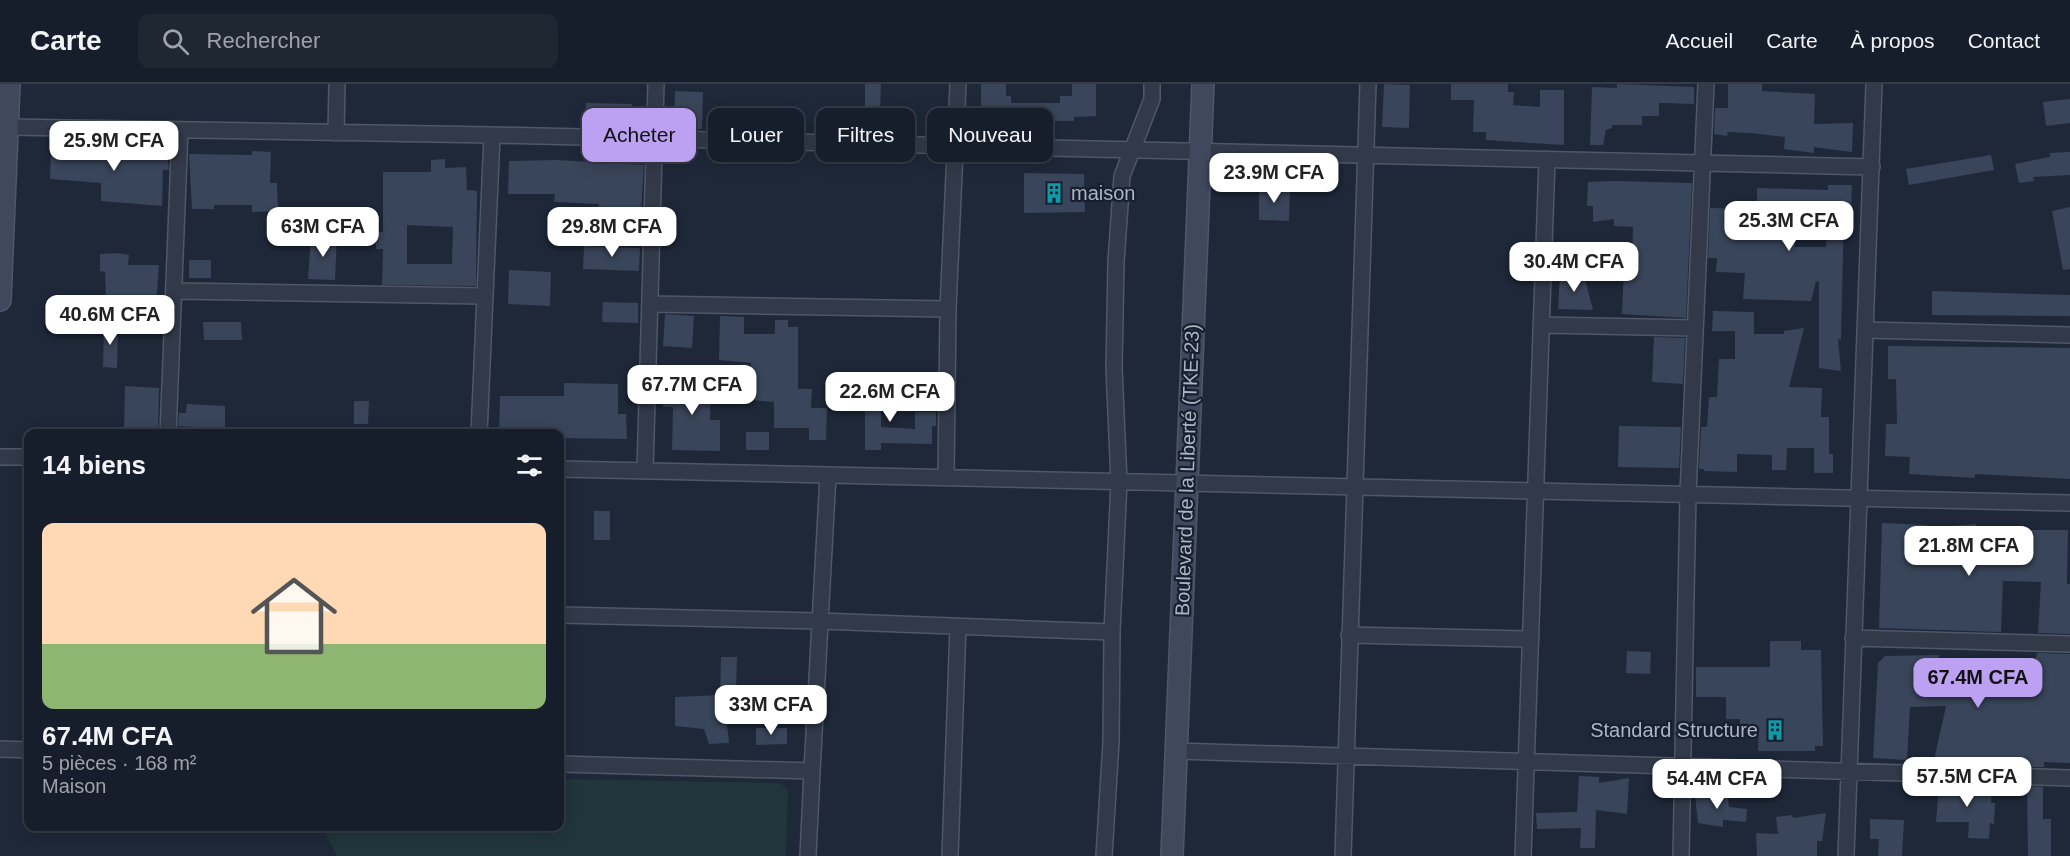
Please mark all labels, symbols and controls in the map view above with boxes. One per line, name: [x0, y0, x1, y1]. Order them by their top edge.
search box: [138, 14, 558, 68]
text: Carte: [30, 25, 102, 56]
icon: search: [159, 25, 192, 58]
text: Rechercher: [207, 28, 320, 53]
text: Accueil: [1666, 29, 1733, 52]
text: Carte: [1766, 29, 1818, 52]
text: À propos: [1851, 29, 1935, 52]
text: Contact: [1968, 29, 2040, 52]
chip: Acheter: [582, 108, 696, 162]
chip: Louer: [708, 108, 804, 162]
chip: Filtres: [816, 108, 915, 162]
chip: Nouveau: [927, 108, 1053, 162]
pin: 25.9M CFA: [45, 121, 183, 172]
text: 25.9M CFA: [63, 129, 165, 151]
pin: 23.9M CFA: [1205, 153, 1343, 204]
text: 23.9M CFA: [1223, 161, 1325, 183]
building icon: maison: [1042, 181, 1066, 205]
place label: maison: [1071, 182, 1135, 204]
pin: 25.3M CFA: [1720, 201, 1858, 252]
pin: 63M CFA: [268, 207, 378, 258]
pin: 29.8M CFA: [543, 207, 681, 258]
text: 25.3M CFA: [1738, 209, 1840, 231]
text: 63M CFA: [281, 215, 365, 237]
text: 29.8M CFA: [561, 215, 663, 237]
pin: 30.4M CFA: [1505, 242, 1643, 293]
text: 30.4M CFA: [1523, 250, 1625, 272]
pin: 40.6M CFA: [41, 295, 179, 346]
text: 40.6M CFA: [59, 303, 161, 325]
street label: Boulevard de la Liberté (TKE-23): [1171, 324, 1203, 616]
pin: 67.7M CFA: [623, 365, 761, 416]
pin: 22.6M CFA: [821, 372, 959, 423]
text: 67.7M CFA: [641, 373, 743, 395]
text: 22.6M CFA: [839, 380, 941, 402]
icon: filters: [513, 449, 546, 482]
text: 14 biens: [42, 450, 146, 480]
pin: 21.8M CFA: [1900, 526, 2038, 577]
text: 21.8M CFA: [1918, 534, 2020, 556]
icon: home: [240, 562, 348, 670]
pin: 67.4M CFA: [1909, 658, 2047, 709]
text: 67.4M CFA: [1927, 666, 2029, 688]
pin: 33M CFA: [716, 685, 826, 736]
text: 33M CFA: [729, 693, 813, 715]
building icon: Standard Structure: [1763, 718, 1787, 742]
place label: Standard Structure: [1590, 719, 1758, 741]
text: 67.4M CFA: [42, 721, 174, 751]
text: 5 pièces · 168 m²: [42, 752, 197, 774]
pin: 57.5M CFA: [1898, 757, 2036, 808]
pin: 54.4M CFA: [1648, 759, 1786, 810]
text: 57.5M CFA: [1916, 765, 2018, 787]
text: 54.4M CFA: [1666, 767, 1768, 789]
text: Maison: [42, 775, 106, 797]

